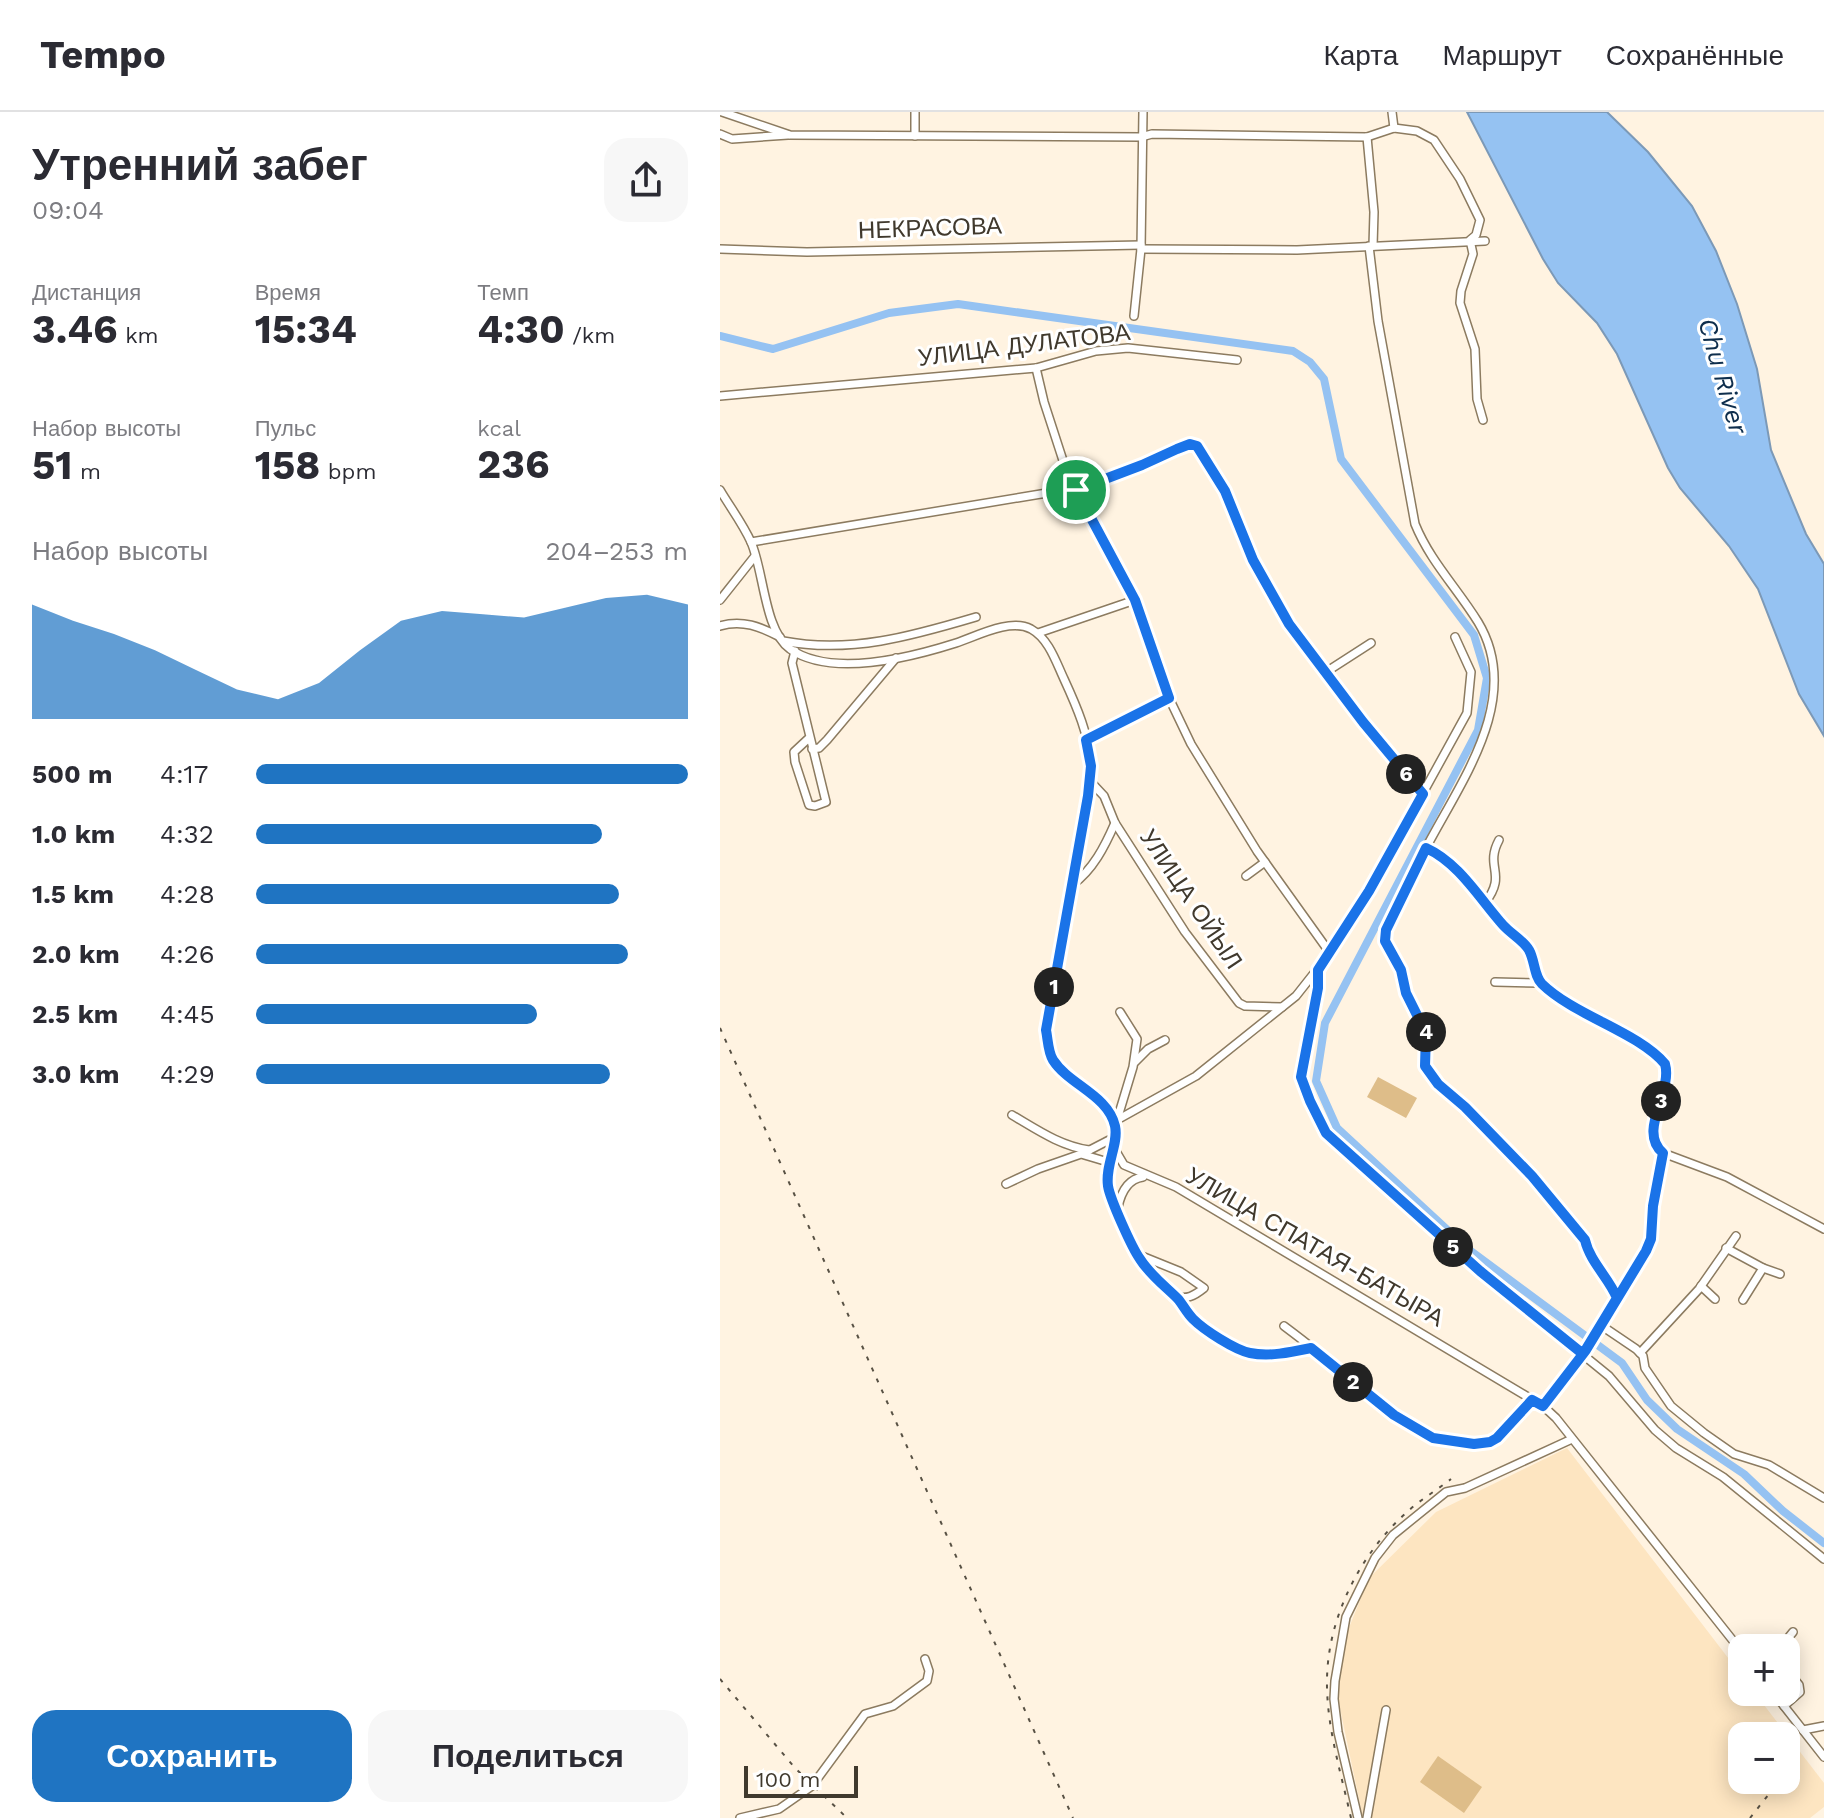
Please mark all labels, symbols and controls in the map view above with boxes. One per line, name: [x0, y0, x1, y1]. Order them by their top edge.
text: Tempo: [40, 33, 166, 77]
text: Карта: [1323, 39, 1398, 72]
text: Маршрут: [1442, 39, 1562, 72]
text: Сохранённые: [1606, 39, 1784, 72]
button: share: [604, 138, 688, 222]
text: Утренний забег: [32, 139, 368, 191]
text: 09:04: [32, 195, 104, 225]
street label: НЕКРАСОВА: [858, 211, 1002, 245]
text: Дистанция: [32, 280, 141, 305]
text: Время: [255, 280, 321, 305]
text: Темп: [477, 280, 529, 305]
text: 3.46: [32, 306, 118, 353]
text: 15:34: [255, 306, 357, 353]
text: 4:30: [477, 306, 565, 353]
water label: Chu River: [1692, 315, 1754, 438]
street label: УЛИЦА ДУЛАТОВА: [916, 318, 1132, 372]
text: km: [118, 323, 159, 348]
text: /km: [565, 323, 615, 348]
text: Набор высоты: [32, 416, 181, 441]
text: Пульс: [255, 416, 316, 441]
text: kcal: [477, 416, 521, 441]
text: 236: [477, 441, 550, 488]
text: 51: [32, 442, 73, 489]
text: 158: [255, 442, 320, 489]
pin: [1042, 456, 1110, 524]
text: m: [73, 459, 101, 484]
text: bpm: [320, 459, 376, 484]
icon: arrive: [1054, 468, 1098, 512]
text: Набор высоты: [32, 536, 208, 566]
text: 204–253 m: [545, 536, 688, 566]
pin: 6: [1386, 754, 1426, 794]
text: 500 m: [32, 759, 113, 789]
text: 4:17: [160, 759, 208, 789]
text: 6: [1399, 761, 1413, 786]
text: 1.0 km: [32, 819, 115, 849]
text: 4:32: [160, 819, 214, 849]
street label: УЛИЦА ОЙЫЛ: [1134, 824, 1248, 974]
text: 1.5 km: [32, 879, 114, 909]
text: 4:28: [160, 879, 215, 909]
text: 2.0 km: [32, 939, 120, 969]
text: 4:26: [160, 939, 215, 969]
pin: 1: [1034, 967, 1074, 1007]
text: 1: [1049, 974, 1059, 999]
text: 2.5 km: [32, 999, 118, 1029]
text: 4:45: [160, 999, 215, 1029]
pin: 4: [1406, 1012, 1446, 1052]
text: 4: [1419, 1019, 1433, 1044]
text: 3.0 km: [32, 1059, 120, 1089]
text: 4:29: [160, 1059, 215, 1089]
pin: 3: [1641, 1081, 1681, 1121]
text: 3: [1654, 1088, 1668, 1113]
street label: УЛИЦА СПАТАЯ-БАТЫРА: [1181, 1162, 1449, 1332]
pin: 5: [1433, 1227, 1473, 1267]
text: 5: [1447, 1234, 1459, 1259]
pin: 2: [1333, 1362, 1373, 1402]
text: 2: [1346, 1369, 1360, 1394]
map controls: [1728, 1634, 1800, 1794]
button: +: [1728, 1634, 1800, 1706]
button: Сохранить: [32, 1710, 352, 1802]
button: Поделиться: [368, 1710, 688, 1802]
button: −: [1728, 1722, 1800, 1794]
scale bar: [744, 1762, 858, 1798]
text: 100 m: [756, 1767, 820, 1792]

